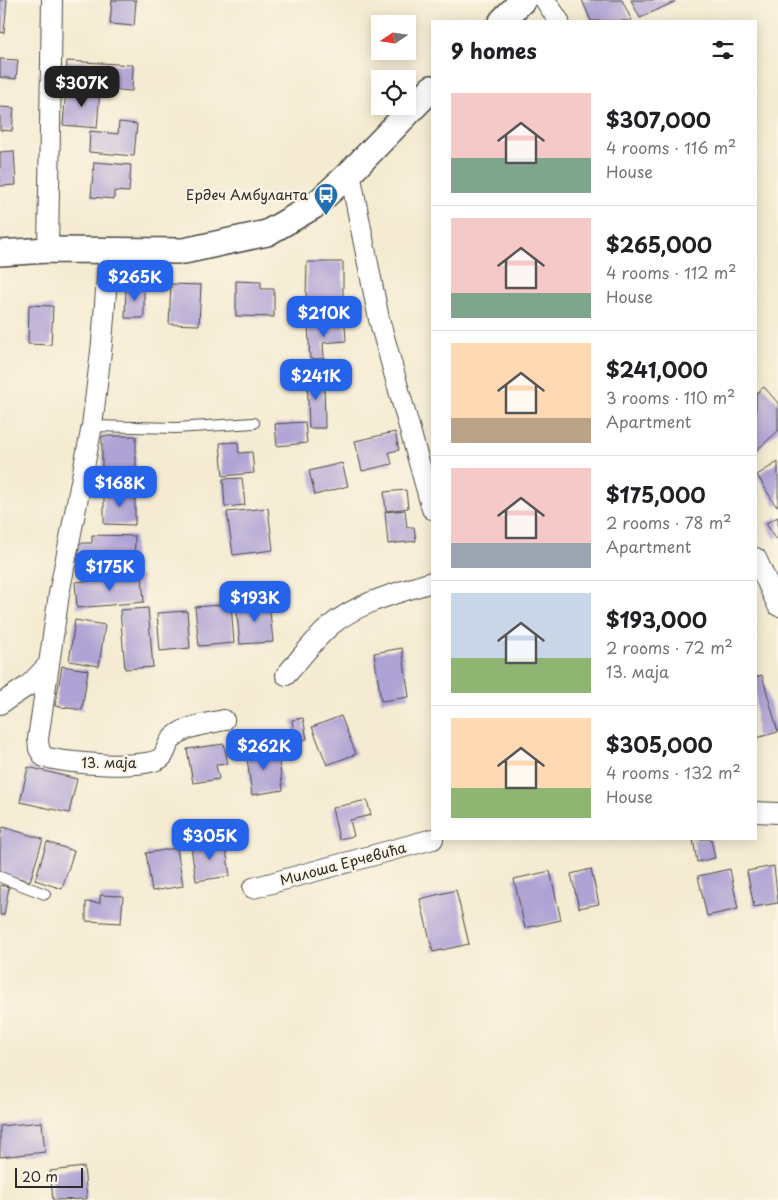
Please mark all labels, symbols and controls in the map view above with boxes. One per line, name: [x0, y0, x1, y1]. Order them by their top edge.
north arrow: [371, 15, 416, 60]
map controls: [371, 15, 416, 115]
text: 9 homes: [451, 34, 537, 66]
icon: filters: [709, 36, 737, 64]
pin: $307K: [47, 66, 117, 108]
text: $307K: [55, 70, 109, 94]
button: locate: [371, 70, 416, 115]
text: $307,000: [606, 103, 711, 135]
icon: home: [491, 113, 551, 173]
text: 4 rooms · 116 m²: [606, 135, 736, 159]
text: House: [606, 159, 653, 183]
bus stop icon: Ердеч Амбуланта: [313, 182, 339, 216]
place label: Ердеч Амбуланта: [186, 184, 308, 205]
text: $265,000: [606, 228, 712, 260]
icon: home: [491, 238, 551, 298]
pin: $265K: [100, 260, 170, 302]
text: 4 rooms · 112 m²: [606, 260, 736, 284]
text: $265K: [108, 264, 162, 288]
text: House: [606, 284, 653, 308]
pin: $210K: [289, 296, 359, 338]
text: $210K: [298, 300, 350, 324]
text: $241,000: [606, 353, 708, 385]
pin: $241K: [281, 358, 351, 401]
text: $241K: [291, 363, 341, 387]
icon: home: [491, 363, 551, 423]
text: 3 rooms · 110 m²: [606, 385, 735, 409]
text: Apartment: [606, 409, 691, 433]
pin: $168K: [85, 466, 155, 508]
text: $168K: [95, 470, 145, 494]
text: $175,000: [606, 478, 706, 510]
icon: home: [491, 488, 551, 548]
text: 2 rooms · 78 m²: [606, 510, 732, 534]
text: Apartment: [606, 534, 691, 558]
pin: $175K: [75, 550, 145, 592]
text: $175K: [86, 554, 134, 578]
pin: $193K: [220, 580, 290, 623]
text: $193K: [230, 585, 280, 609]
text: $193,000: [606, 603, 707, 635]
icon: home: [491, 613, 551, 673]
text: 2 rooms · 72 m²: [606, 635, 733, 659]
text: 13. маја: [606, 659, 669, 683]
pin: $262K: [229, 728, 299, 771]
text: $305,000: [606, 728, 713, 760]
text: $262K: [237, 733, 291, 757]
icon: home: [491, 738, 551, 798]
street label: 13. маја: [81, 752, 137, 773]
text: 4 rooms · 132 m²: [606, 760, 741, 784]
text: House: [606, 784, 653, 808]
pin: $305K: [175, 818, 245, 861]
text: $305K: [183, 823, 237, 847]
street label: Милоша Ерчевића: [277, 837, 409, 890]
scale bar: [15, 1165, 82, 1188]
text: 20 m: [22, 1166, 58, 1187]

